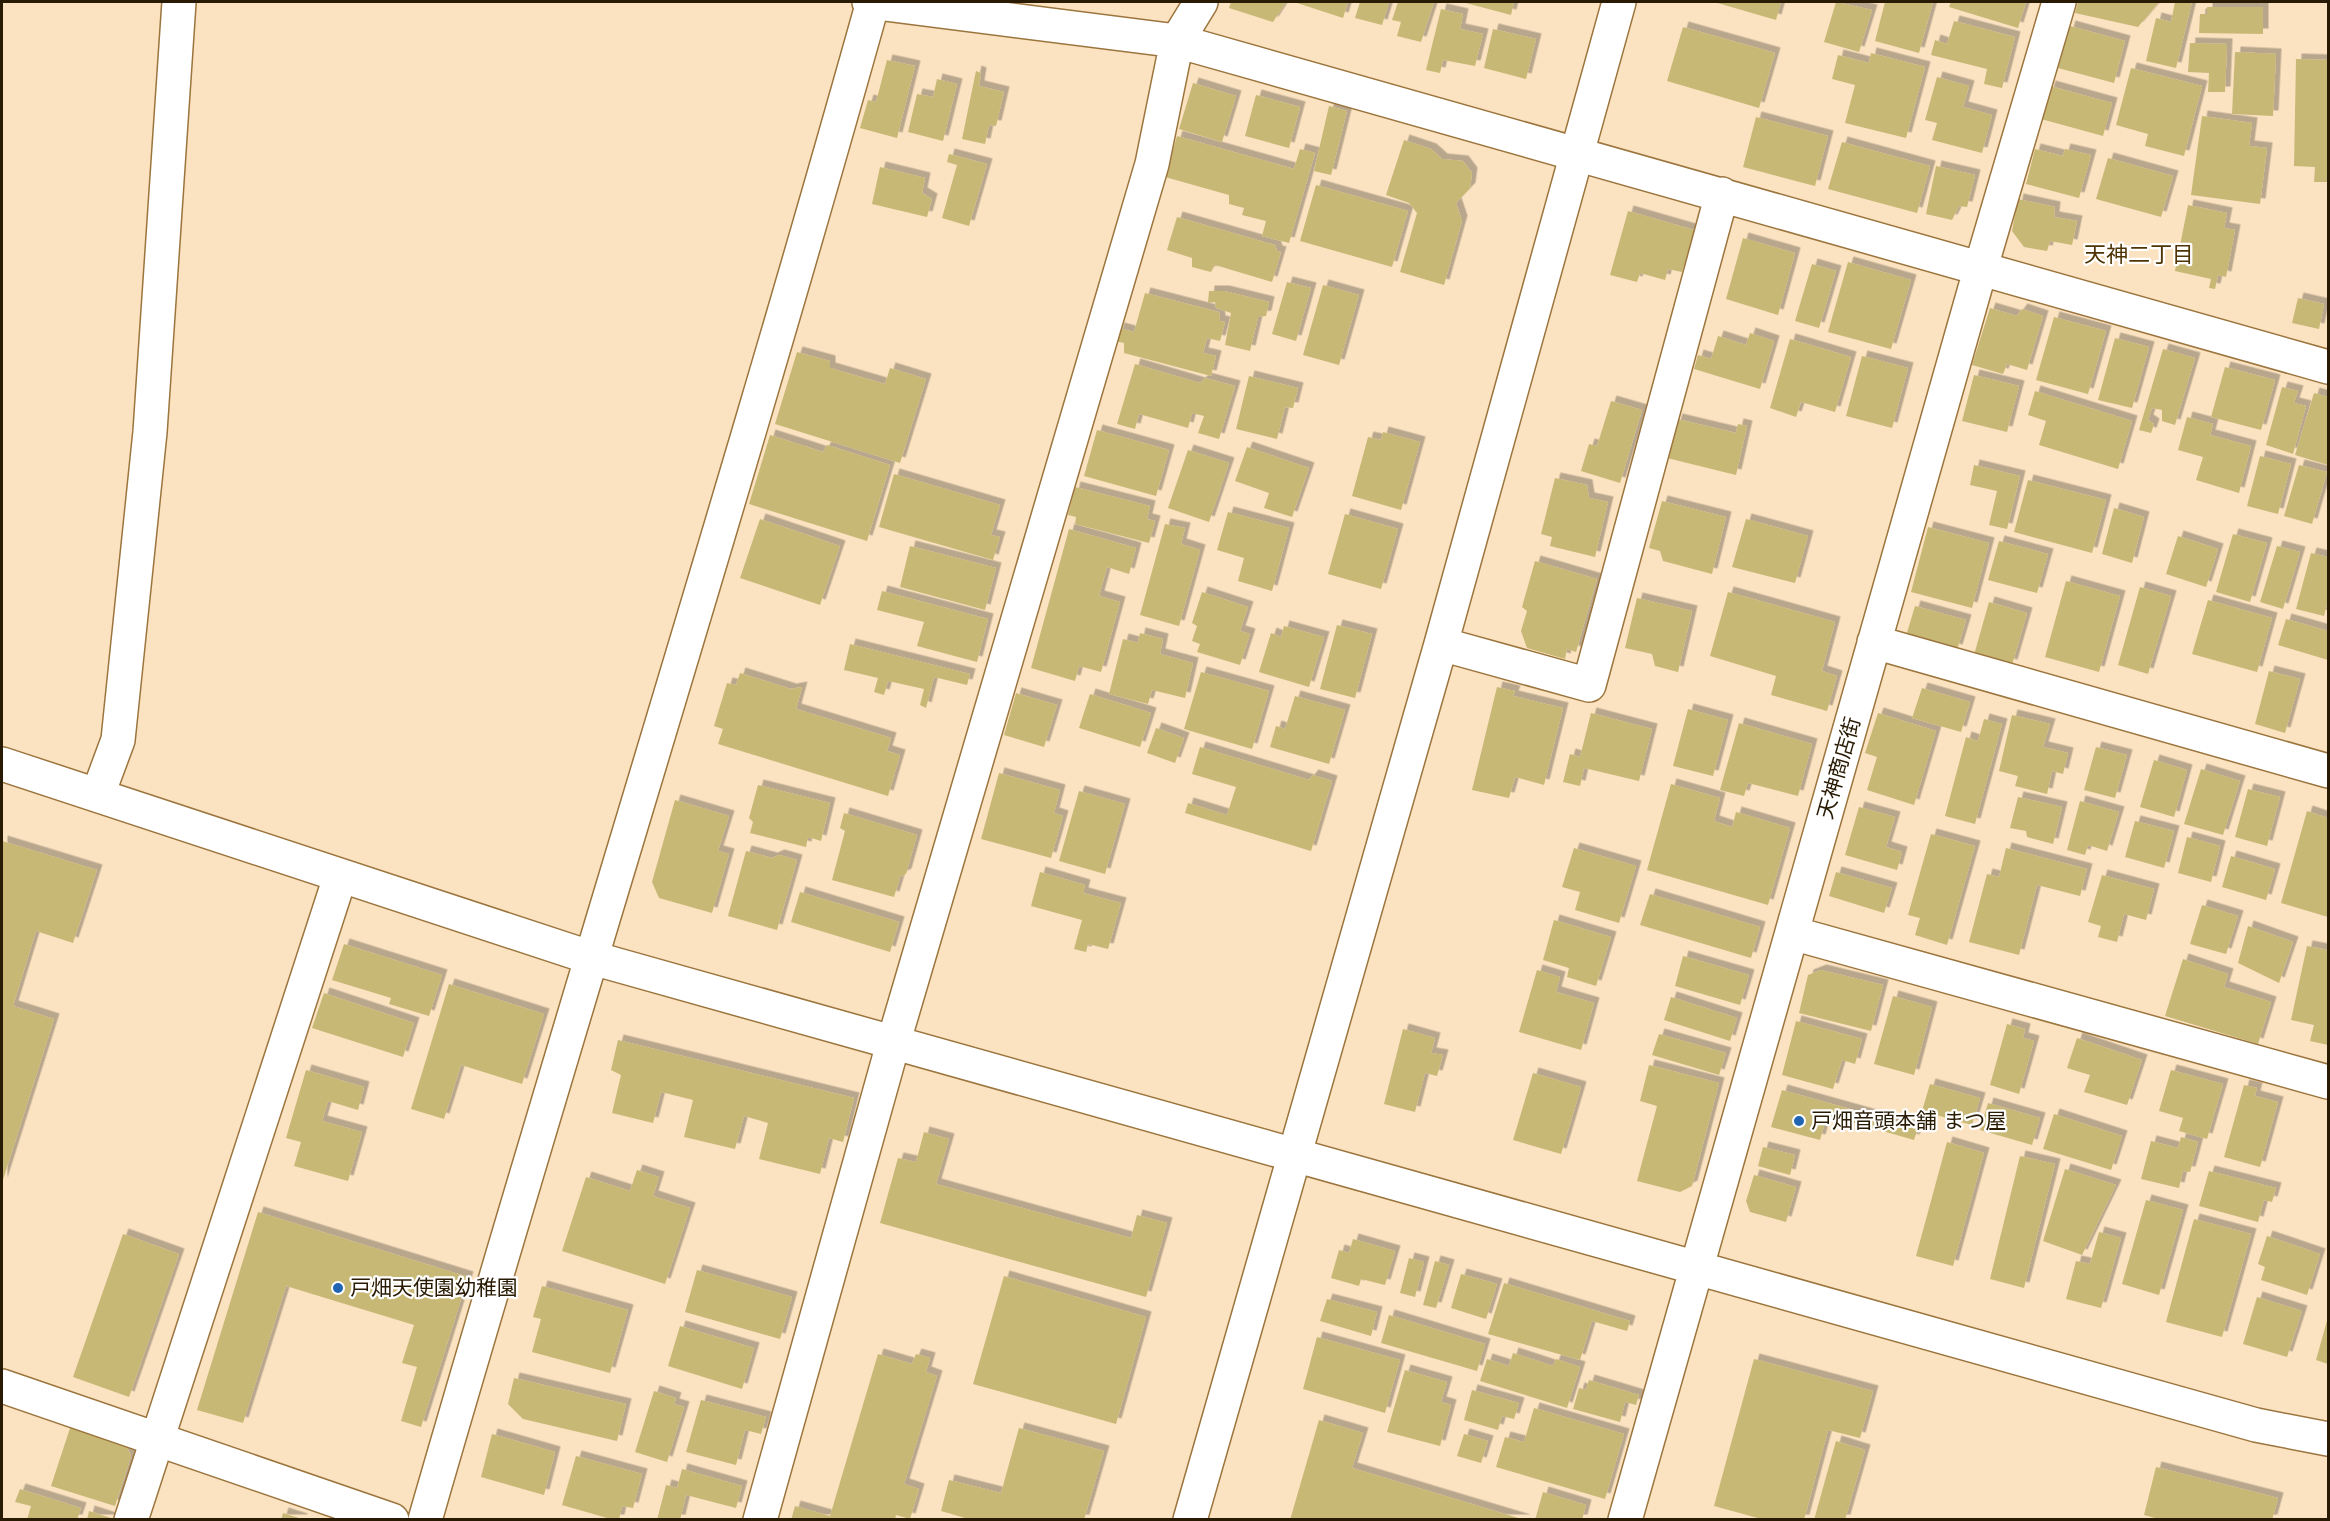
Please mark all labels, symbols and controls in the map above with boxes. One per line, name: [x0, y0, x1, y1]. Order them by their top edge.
district label: 天神二丁目: [2084, 238, 2194, 270]
street label: 天神商店街: [1810, 713, 1868, 823]
place label: 戸畑音頭本舗 まつ屋: [1811, 1106, 2006, 1136]
marker: 戸畑音頭本舗 まつ屋: [1792, 1114, 1806, 1128]
place label: 戸畑天使園幼稚園: [350, 1273, 518, 1303]
marker: 戸畑天使園幼稚園: [331, 1281, 345, 1295]

